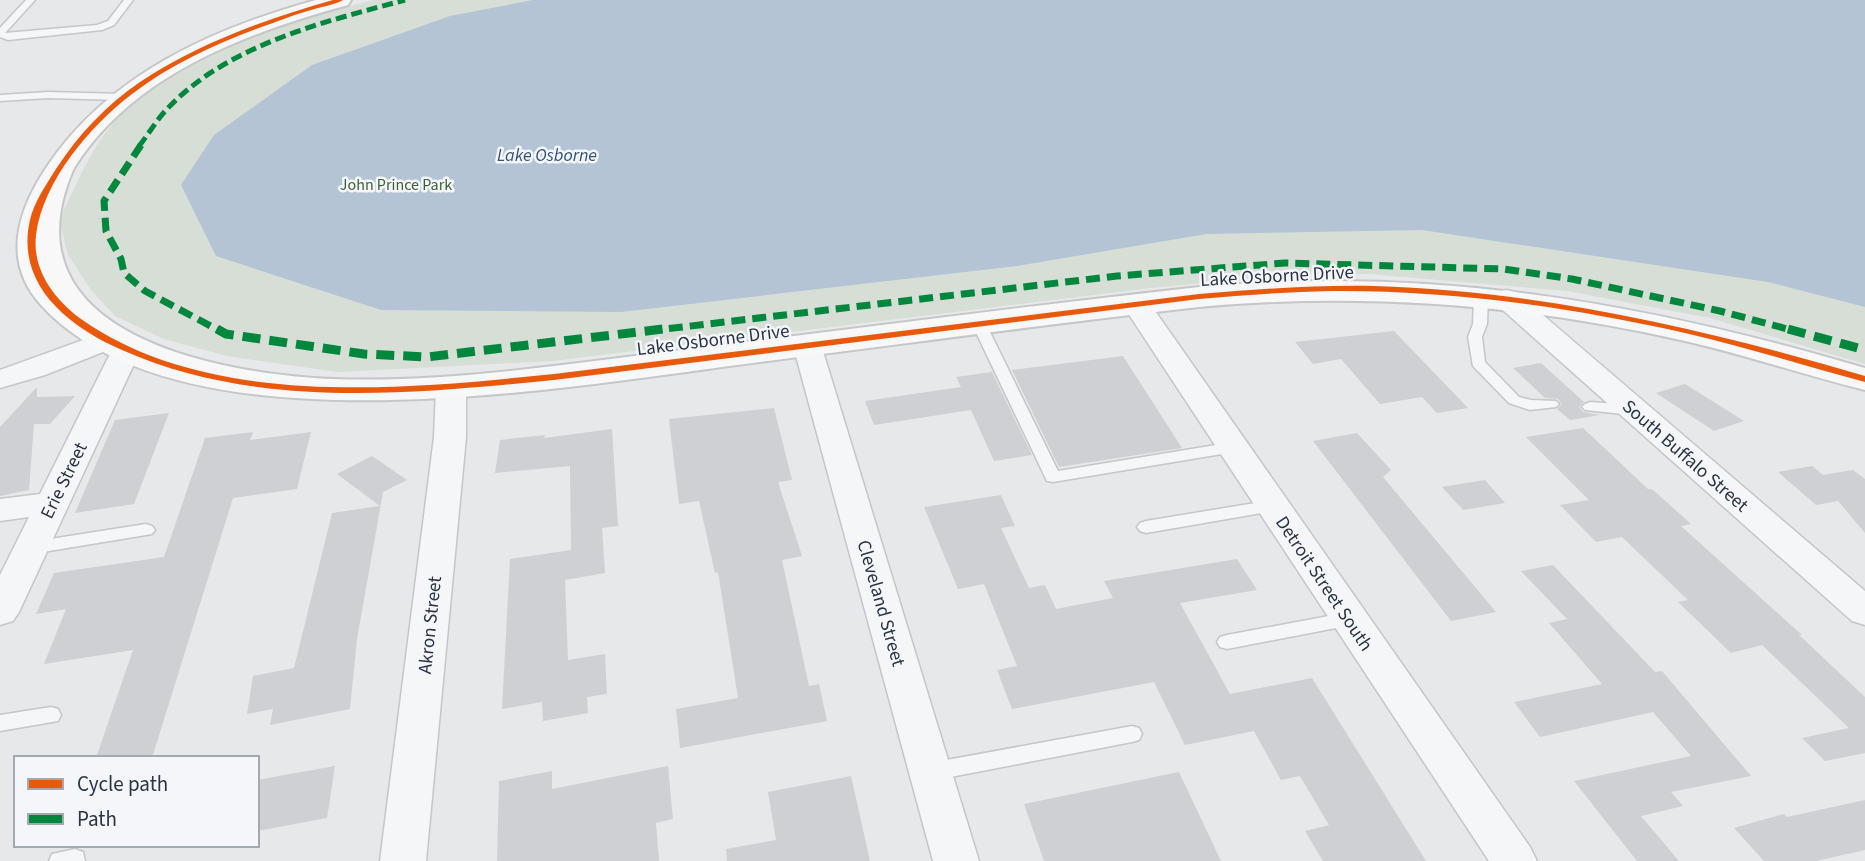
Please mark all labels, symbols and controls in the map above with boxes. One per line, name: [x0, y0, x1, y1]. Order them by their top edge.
water label: Lake Osborne: [497, 143, 597, 168]
park label: John Prince Park: [340, 174, 452, 196]
street label: Lake Osborne Drive: [1200, 259, 1355, 294]
street label: Lake Osborne Drive: [635, 318, 791, 363]
street label: South Buffalo Street: [1616, 394, 1755, 519]
street label: Erie Street: [34, 437, 95, 523]
street label: Detroit Street South: [1268, 511, 1379, 657]
street label: Cleveland Street: [850, 537, 912, 670]
street label: Akron Street: [412, 574, 449, 675]
legend: [14, 756, 259, 847]
text: Cycle path: [77, 769, 168, 799]
text: Path: [77, 804, 117, 834]

